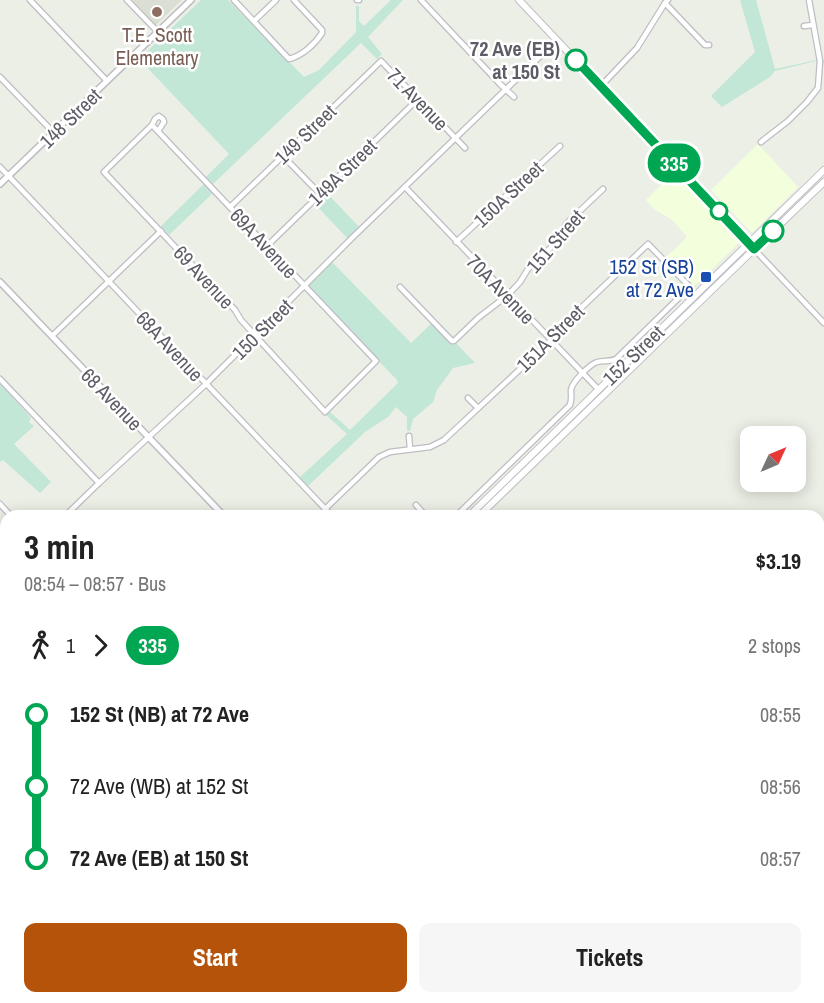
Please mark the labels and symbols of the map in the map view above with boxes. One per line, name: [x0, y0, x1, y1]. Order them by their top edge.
marker: T.E. Scott Elementary: [150, 5, 164, 19]
place label: T.E. Scott Elementary: [116, 21, 199, 71]
place label: 72 Ave (EB) at 150 St: [470, 35, 561, 85]
marker: 72 Ave (EB) at 150 St: [565, 49, 587, 71]
street label: 71 Avenue: [381, 62, 455, 136]
street label: 148 Street: [33, 82, 107, 154]
street label: 149 Street: [268, 98, 342, 170]
street label: 149A Street: [302, 132, 383, 211]
line badge: 335: [640, 144, 708, 182]
street label: 150A Street: [467, 155, 549, 233]
street label: 69A Avenue: [224, 202, 304, 284]
unlabelled marker: [710, 202, 728, 220]
street label: 151 Street: [520, 203, 590, 278]
unlabelled marker: [762, 220, 784, 242]
street label: 69 Avenue: [168, 240, 240, 314]
street label: 70A Avenue: [461, 248, 541, 330]
place label: 152 St (SB) at 72 Ave: [609, 253, 694, 303]
marker: 152 St (SB) at 72 Ave: [699, 270, 713, 284]
street label: 150 Street: [226, 292, 299, 365]
street label: 151A Street: [510, 298, 590, 378]
street label: 68A Avenue: [130, 305, 210, 387]
street label: 152 Street: [596, 319, 670, 391]
street label: 68 Avenue: [75, 362, 149, 436]
north arrow: [740, 426, 806, 492]

